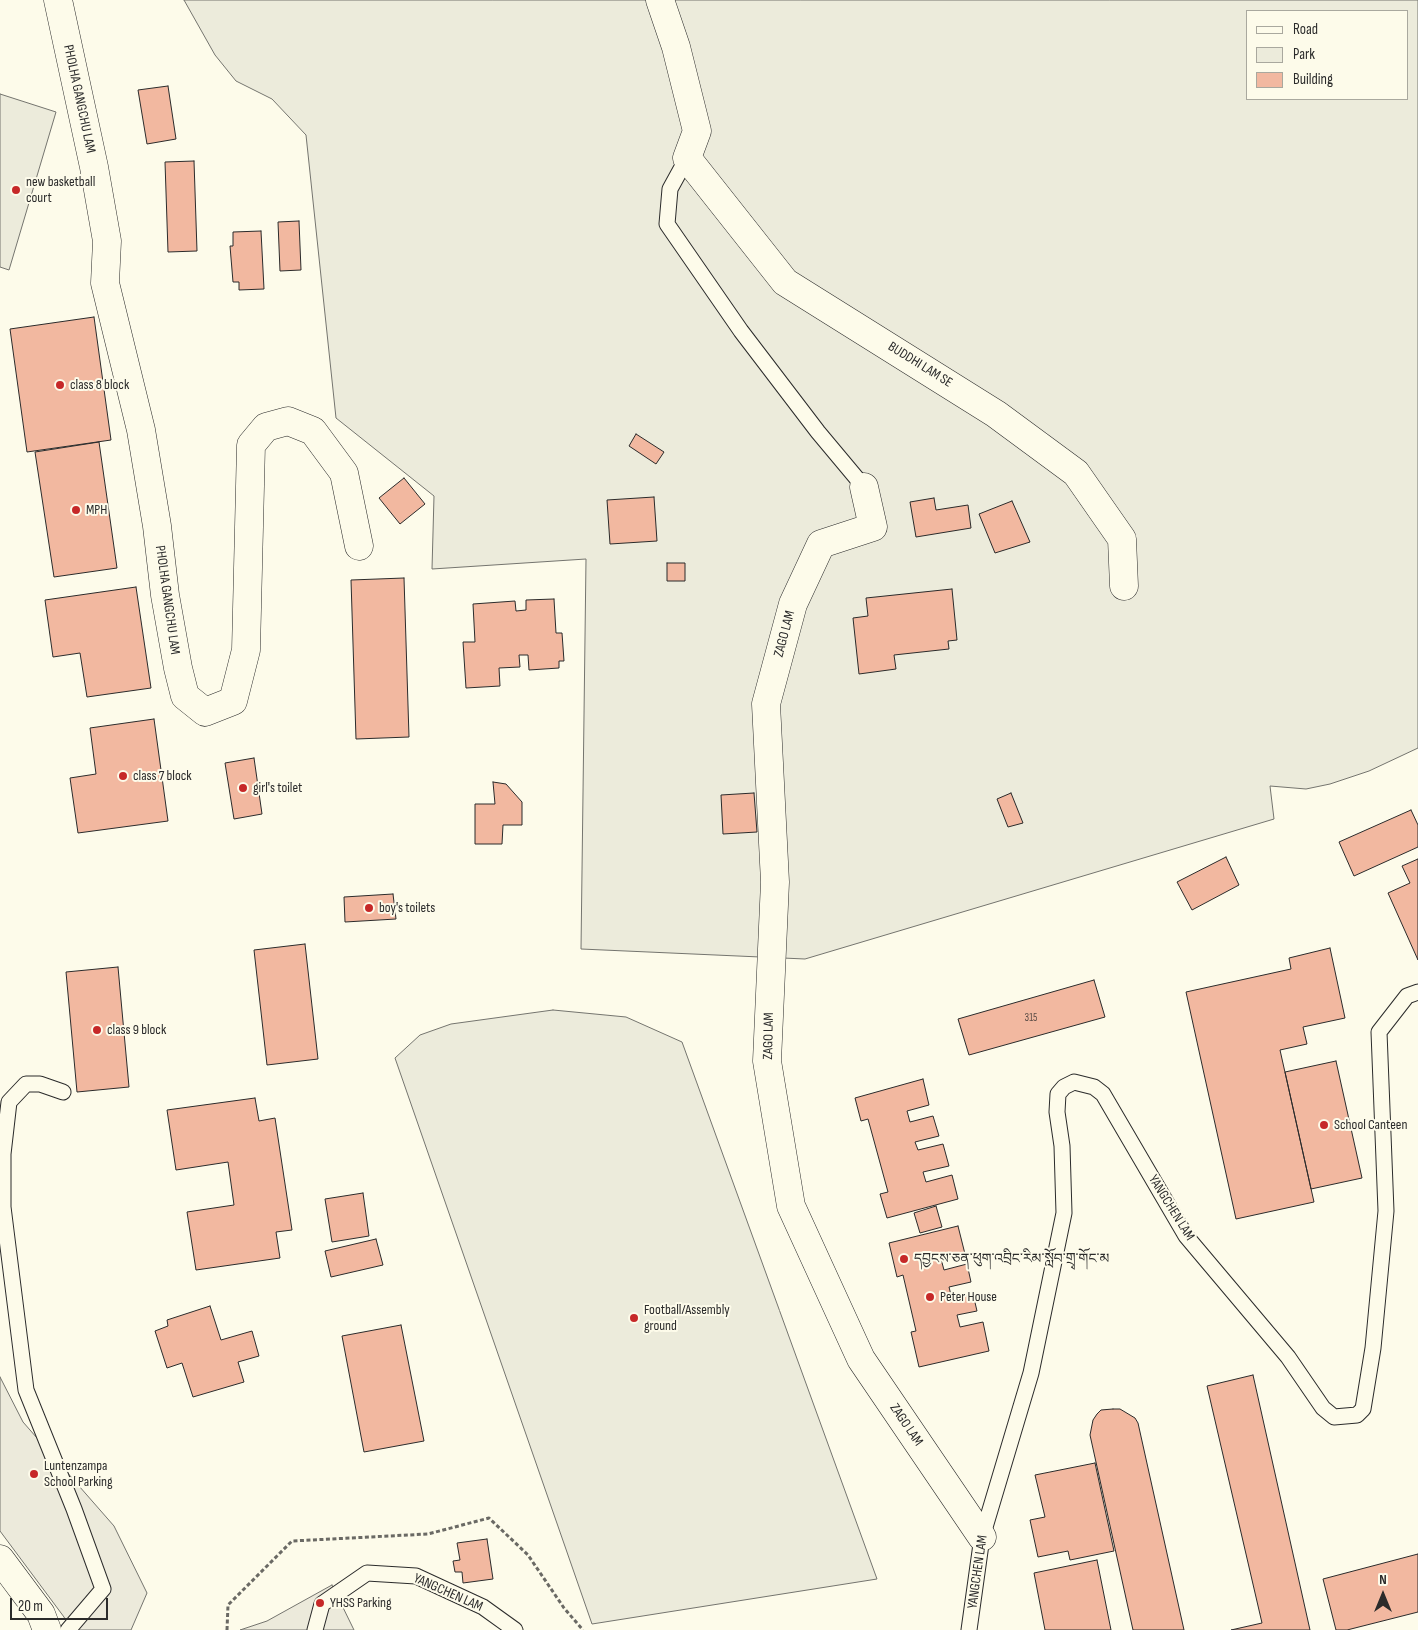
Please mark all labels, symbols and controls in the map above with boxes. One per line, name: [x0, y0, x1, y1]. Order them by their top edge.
legend: [1246, 10, 1408, 100]
text: Road: [1293, 20, 1318, 39]
street label: PHOLHA GANGCHU LAM: [59, 43, 99, 155]
text: Park: [1293, 45, 1315, 64]
text: Building: [1293, 70, 1333, 89]
place label: new basketball court: [26, 174, 95, 206]
marker: new basketball court: [10, 184, 22, 196]
street label: BUDDHI LAM SE: [885, 339, 955, 391]
place label: class 8 block: [70, 377, 129, 393]
marker: class 8 block: [54, 379, 66, 391]
place label: MPH: [86, 502, 107, 518]
marker: MPH: [70, 504, 82, 516]
street label: PHOLHA GANGCHU LAM: [151, 544, 183, 656]
street label: ZAGO LAM: [771, 609, 799, 659]
place label: class 7 block: [133, 768, 192, 784]
marker: class 7 block: [117, 770, 129, 782]
place label: girl's toilet: [253, 780, 302, 796]
marker: girl's toilet: [237, 782, 249, 794]
place label: boy's toilets: [379, 900, 435, 916]
marker: boy's toilets: [363, 902, 375, 914]
house number: 315: [1025, 1011, 1037, 1025]
street label: ZAGO LAM: [760, 1012, 778, 1060]
place label: class 9 block: [107, 1022, 166, 1038]
marker: class 9 block: [91, 1024, 103, 1036]
place label: School Canteen: [1334, 1117, 1407, 1133]
marker: School Canteen: [1318, 1119, 1330, 1131]
street label: YANGCHEN LAM: [1144, 1172, 1198, 1244]
place label: དབྱངས་ཅན་ཕུག་འབྲིང་རིམ་སློབ་གྲྭ་གོང་མ: [914, 1251, 1109, 1267]
marker: དབྱངས་ཅན་ཕུག་འབྲིང་རིམ་སློབ་གྲྭ་གོང་མ: [898, 1253, 910, 1265]
place label: Peter House: [940, 1289, 997, 1305]
marker: Peter House: [924, 1291, 936, 1303]
place label: Football/Assembly ground: [644, 1302, 730, 1334]
marker: Football/Assembly ground: [628, 1312, 640, 1324]
street label: ZAGO LAM: [886, 1401, 926, 1449]
place label: Luntenzampa School Parking: [44, 1458, 113, 1490]
marker: Luntenzampa School Parking: [28, 1468, 40, 1480]
street label: YANGCHEN LAM: [965, 1534, 991, 1610]
street label: YANGCHEN LAM: [411, 1570, 485, 1616]
north arrow: [1358, 1570, 1408, 1620]
text: N: [1379, 1571, 1387, 1588]
scale bar: [12, 1588, 110, 1620]
place label: YHSS Parking: [330, 1595, 392, 1611]
text: 20 m: [18, 1597, 43, 1616]
marker: YHSS Parking: [314, 1597, 326, 1609]

